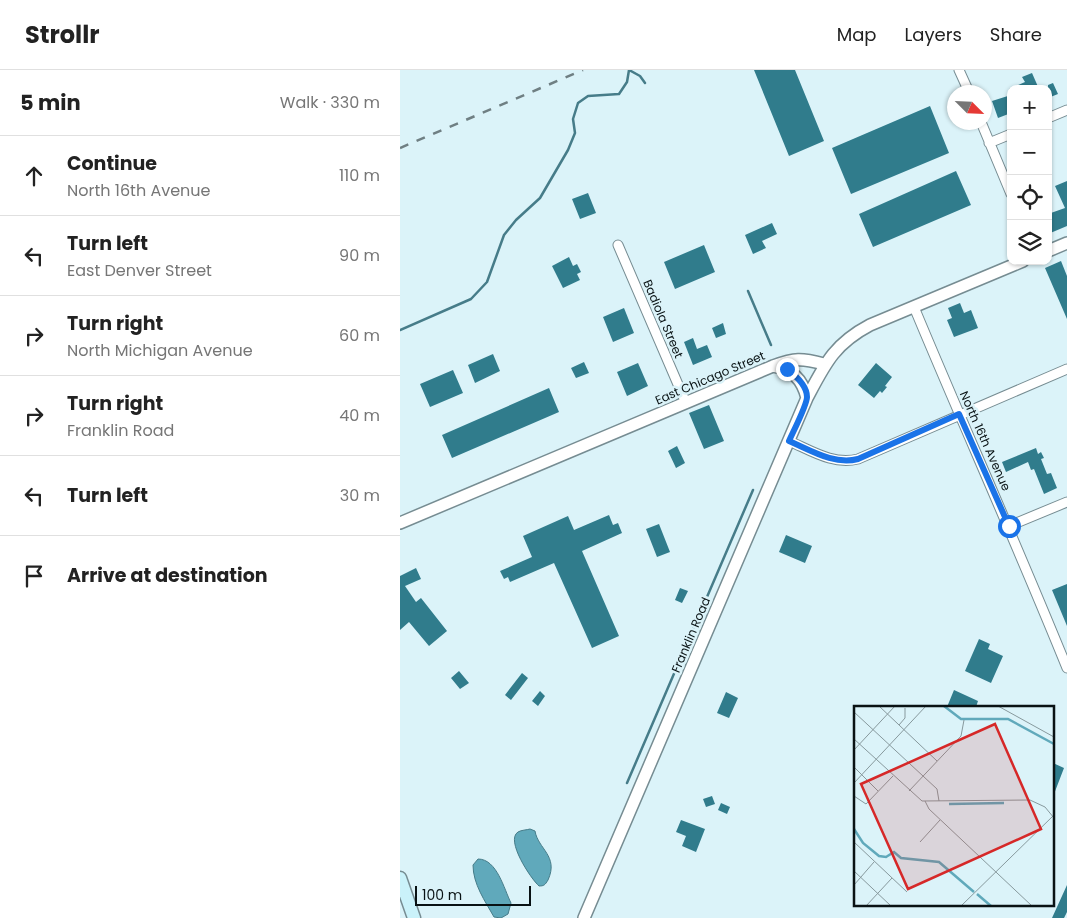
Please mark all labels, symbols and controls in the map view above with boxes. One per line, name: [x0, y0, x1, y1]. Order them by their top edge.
text: Strollr: [25, 18, 100, 51]
text: Map: [837, 22, 877, 47]
text: Layers: [905, 22, 962, 47]
text: Share: [990, 22, 1042, 47]
north arrow: [947, 85, 992, 130]
map controls: [1007, 85, 1052, 265]
button: +: [1007, 85, 1052, 130]
text: 5 min: [20, 88, 81, 117]
text: Walk · 330 m: [280, 91, 380, 114]
button: −: [1007, 130, 1052, 175]
text: Continue: [67, 150, 157, 177]
icon: ahead: [20, 162, 48, 190]
text: 110 m: [339, 164, 380, 187]
button: locate: [1007, 175, 1052, 220]
text: North 16th Avenue: [67, 179, 211, 202]
button: layers: [1007, 220, 1052, 265]
text: Turn left: [67, 230, 148, 257]
icon: left: [20, 242, 48, 270]
text: 90 m: [339, 244, 380, 267]
text: East Denver Street: [67, 259, 212, 282]
street label: Badiola Street: [639, 277, 688, 361]
text: Turn right: [67, 310, 163, 337]
icon: right: [20, 322, 48, 350]
text: 60 m: [339, 324, 380, 347]
text: North Michigan Avenue: [67, 339, 253, 362]
street label: East Chicago Street: [652, 347, 767, 408]
route end: [776, 358, 799, 381]
street label: North 16th Avenue: [956, 388, 1015, 493]
text: Turn right: [67, 390, 163, 417]
icon: right: [20, 402, 48, 430]
text: 40 m: [339, 404, 380, 427]
text: Franklin Road: [67, 419, 174, 442]
icon: left: [20, 482, 48, 510]
text: Turn left: [67, 482, 148, 509]
text: 30 m: [340, 484, 380, 507]
route start: [998, 515, 1021, 538]
icon: arrive: [20, 562, 48, 590]
text: Arrive at destination: [67, 562, 268, 589]
street label: Franklin Road: [667, 594, 714, 675]
inset map: [854, 706, 1054, 906]
scale bar: [415, 883, 531, 906]
text: 100 m: [422, 885, 462, 905]

